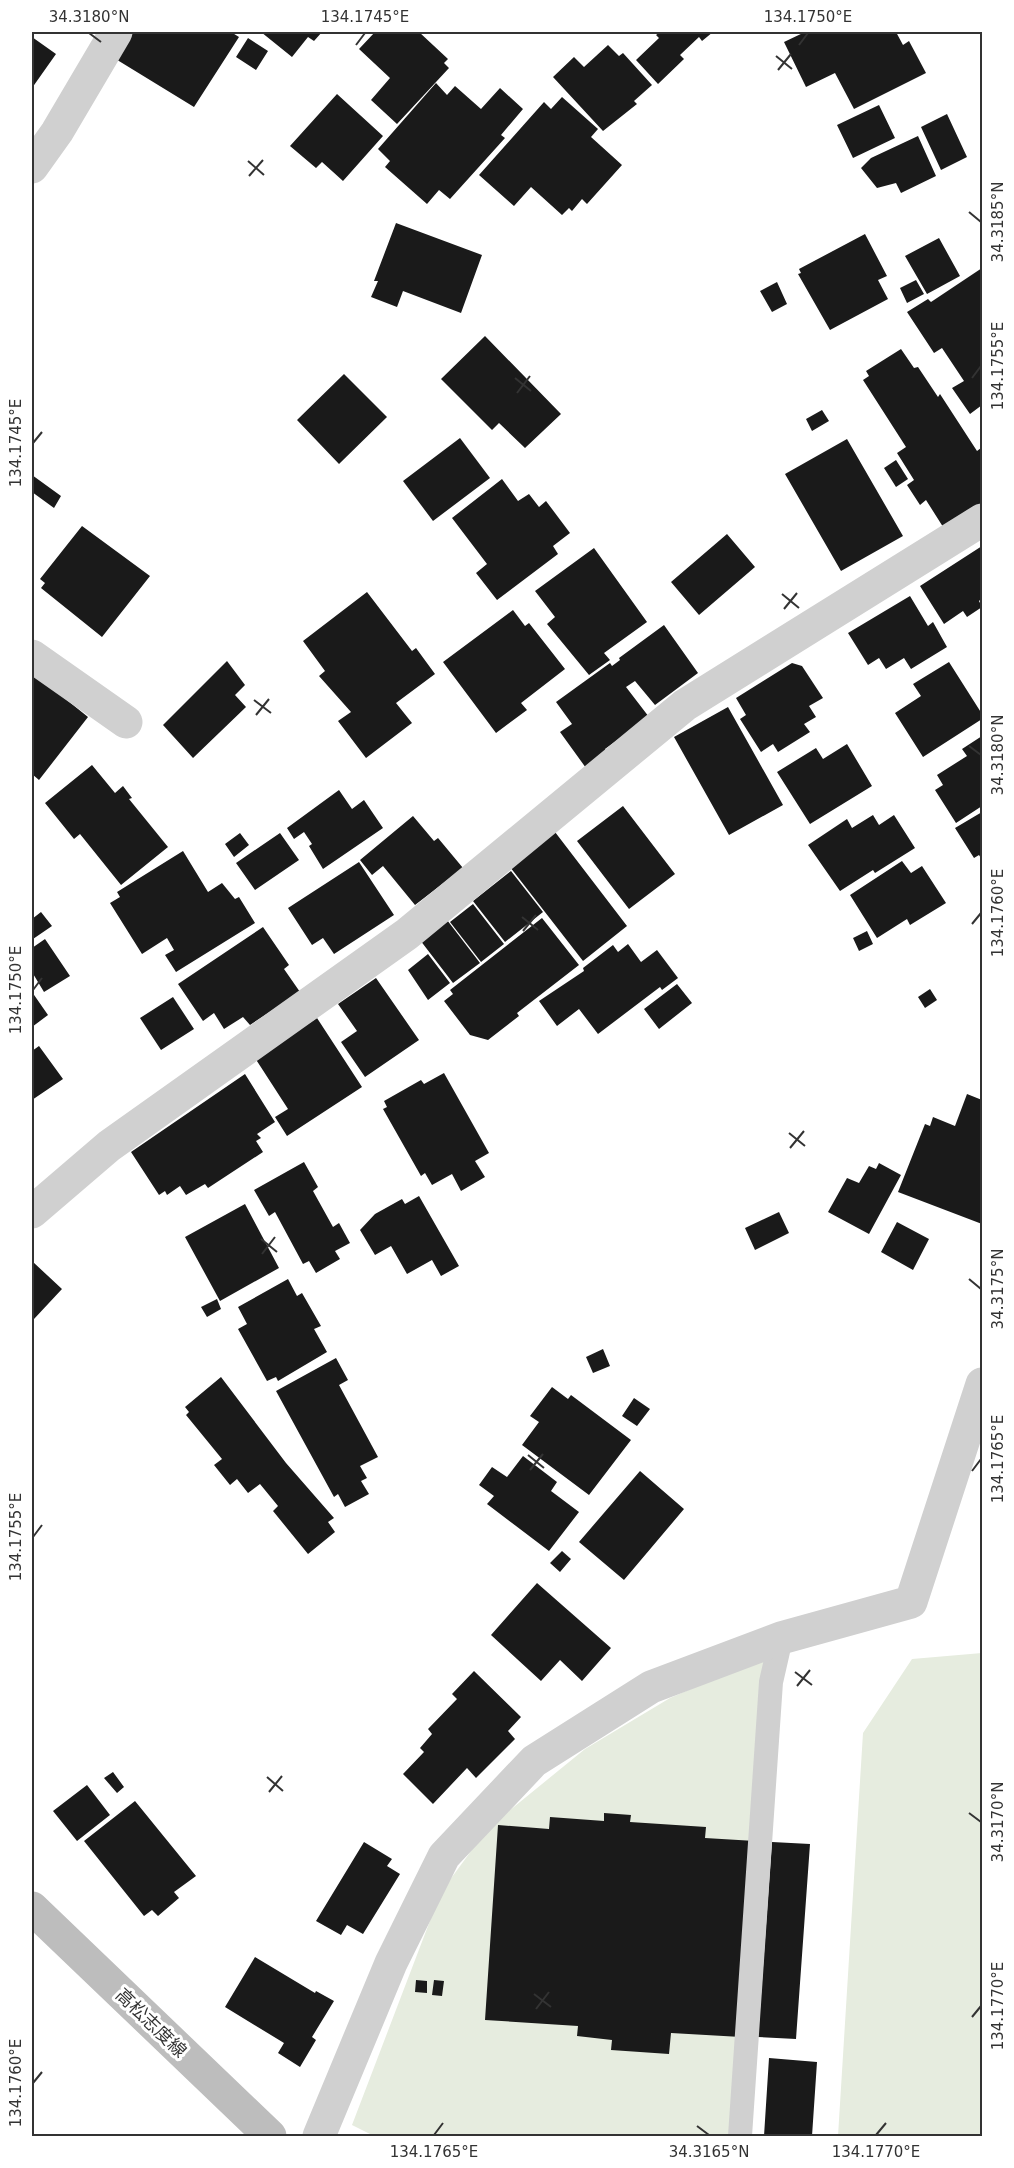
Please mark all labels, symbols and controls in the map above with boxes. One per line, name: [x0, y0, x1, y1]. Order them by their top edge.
text: 34.3180°N: [49, 8, 129, 26]
text: 134.1745°E: [321, 8, 409, 26]
text: 134.1750°E: [764, 8, 852, 26]
text: 34.3185°N: [989, 182, 1007, 262]
text: 134.1755°E: [989, 322, 1007, 410]
text: 134.1745°E: [7, 399, 25, 487]
text: 34.3180°N: [989, 715, 1007, 795]
text: 134.1760°E: [989, 869, 1007, 957]
text: 134.1750°E: [7, 946, 25, 1034]
text: 34.3175°N: [989, 1249, 1007, 1329]
text: 134.1765°E: [989, 1415, 1007, 1503]
text: 134.1755°E: [7, 1493, 25, 1581]
text: 34.3170°N: [989, 1782, 1007, 1862]
text: 134.1770°E: [989, 1962, 1007, 2050]
street label: 高松志度線: [112, 1984, 191, 2061]
text: 134.1760°E: [7, 2039, 25, 2127]
text: 134.1765°E: [390, 2143, 478, 2161]
text: 34.3165°N: [669, 2143, 749, 2161]
text: 134.1770°E: [832, 2143, 920, 2161]

